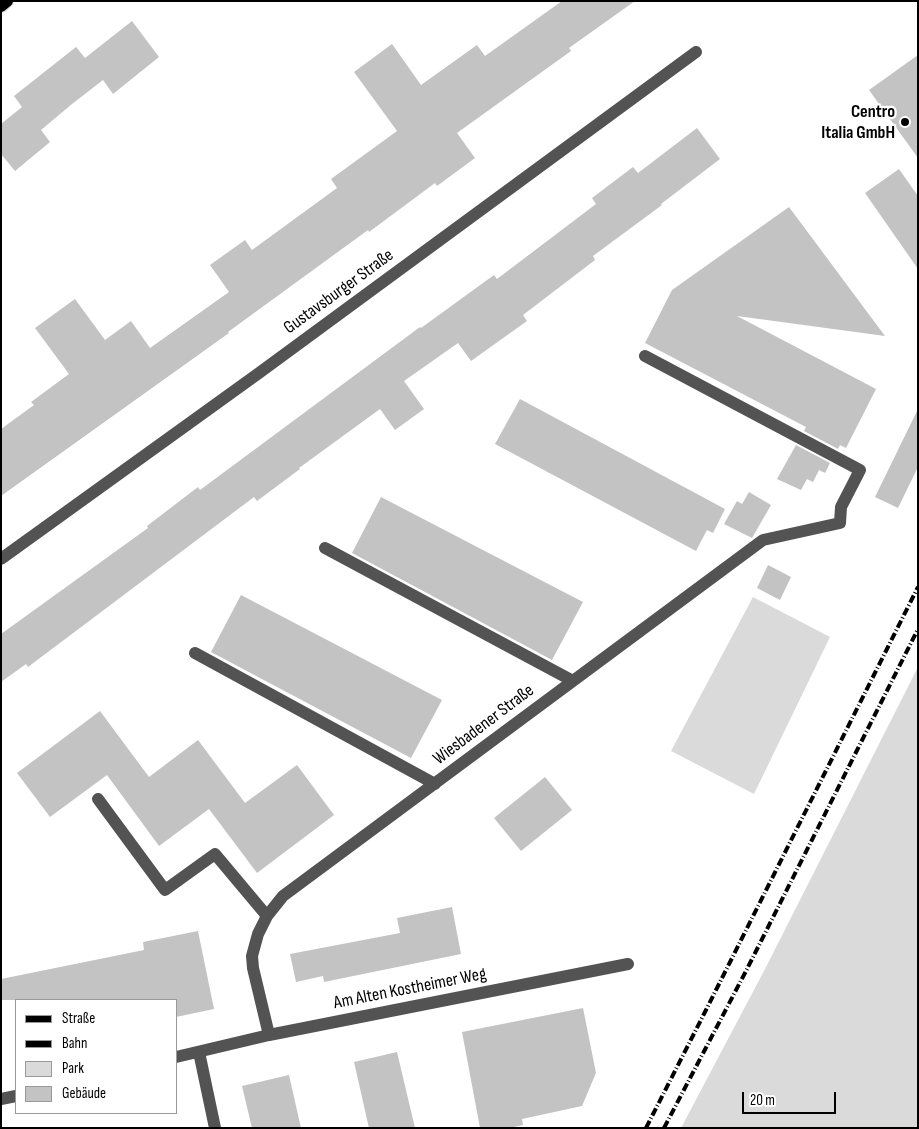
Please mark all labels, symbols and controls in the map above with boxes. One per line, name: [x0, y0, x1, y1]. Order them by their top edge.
place label: Centro Italia GmbH: [821, 101, 895, 144]
marker: Centro Italia GmbH: [899, 116, 911, 128]
street label: Gustavsburger Straße: [280, 245, 398, 339]
street label: Wiesbadener Straße: [429, 680, 539, 770]
street label: Am Alten Kostheimer Weg: [332, 964, 488, 1014]
legend: [15, 999, 178, 1114]
text: Straße: [62, 1009, 95, 1028]
text: Bahn: [62, 1034, 87, 1053]
text: Park: [62, 1059, 84, 1078]
scale bar: [744, 1082, 838, 1114]
text: Gebäude: [62, 1084, 106, 1103]
text: 20 m: [750, 1091, 775, 1110]

